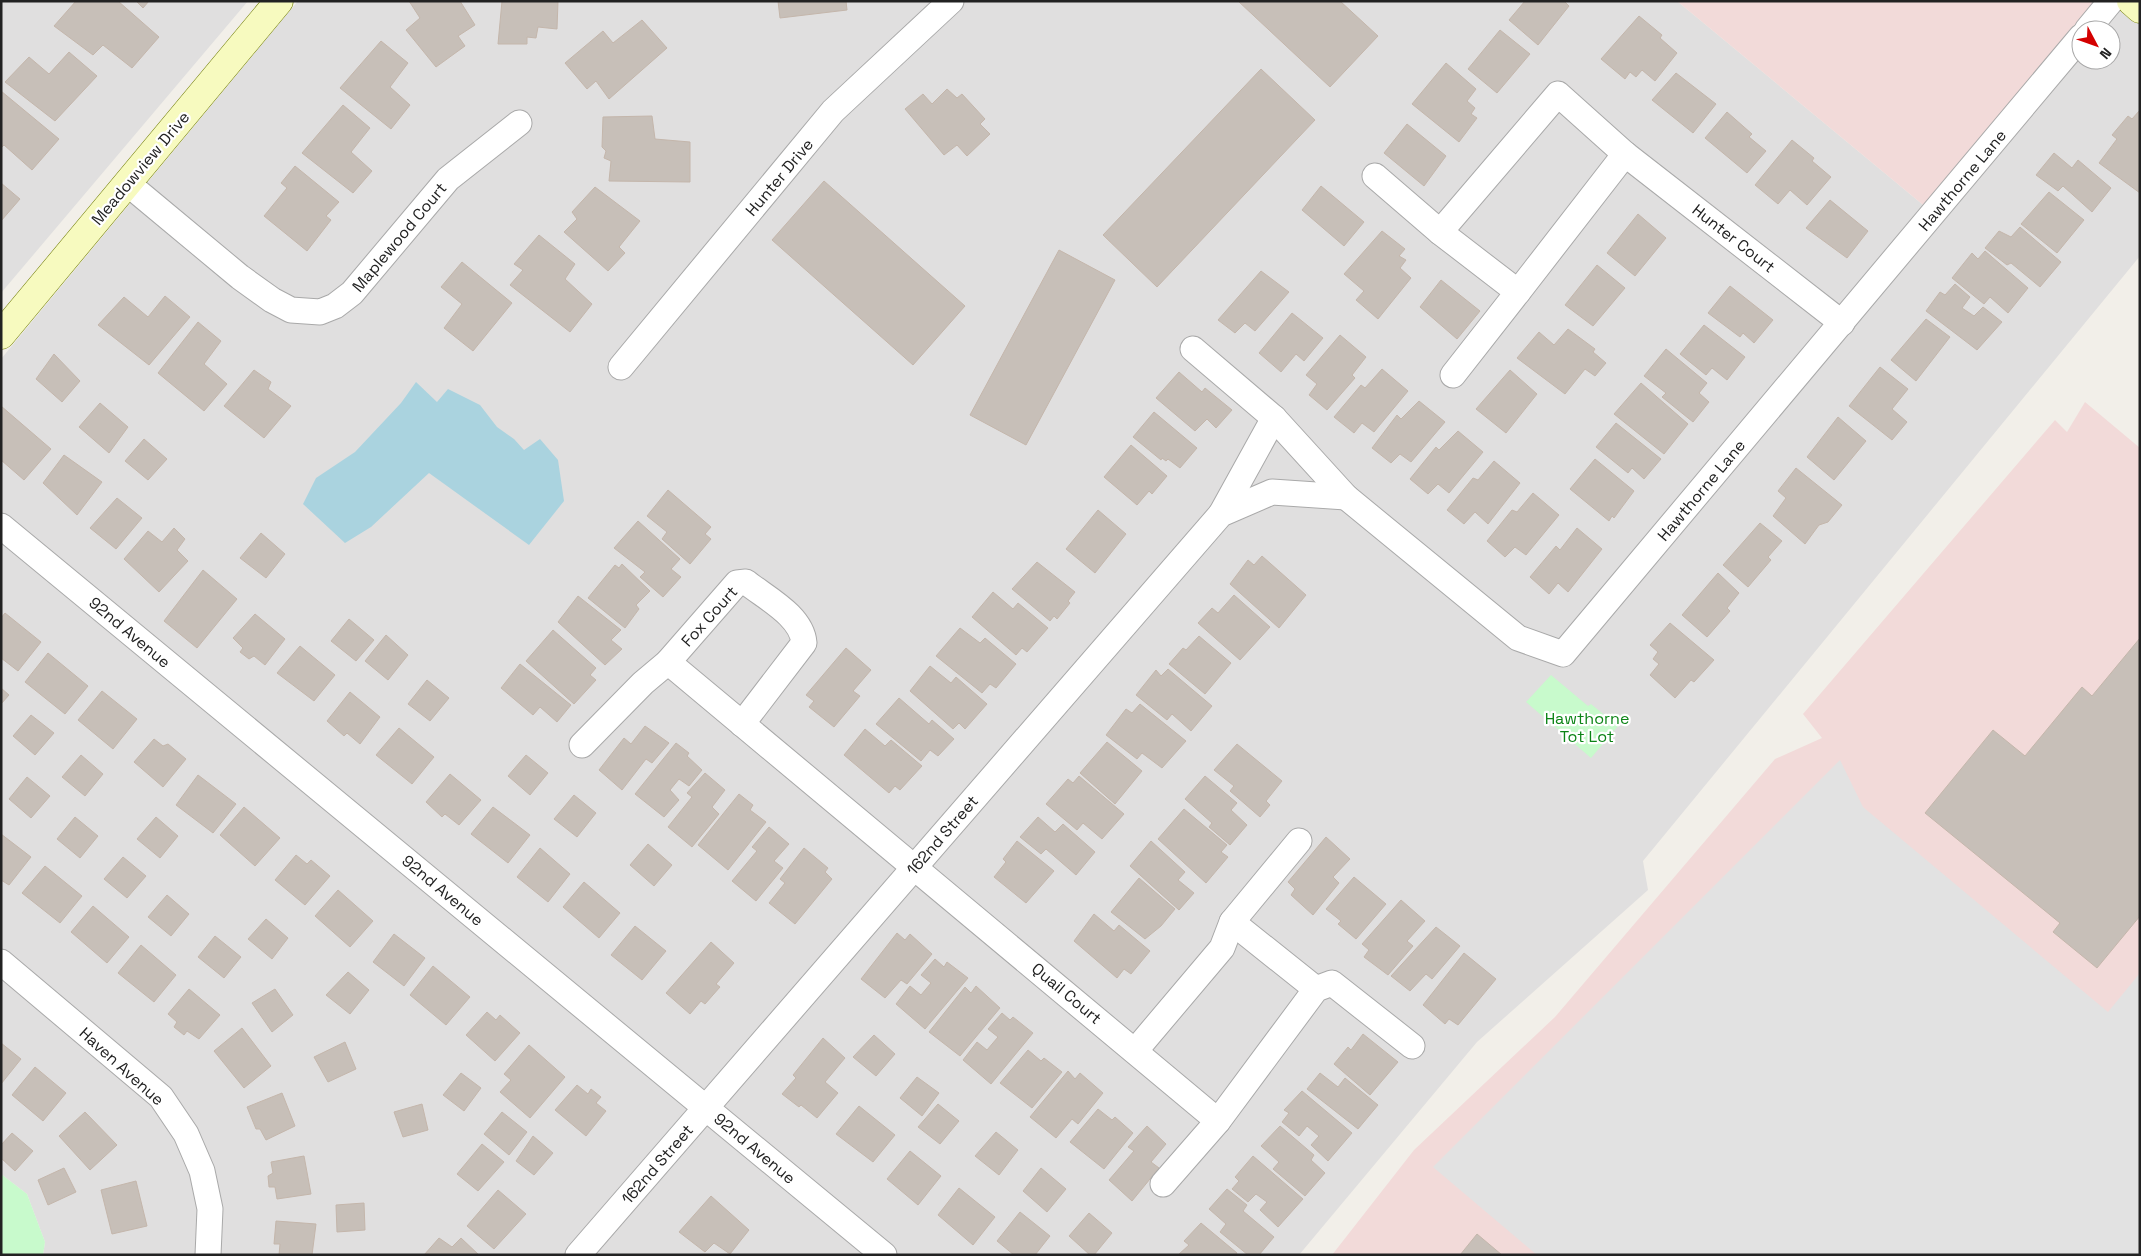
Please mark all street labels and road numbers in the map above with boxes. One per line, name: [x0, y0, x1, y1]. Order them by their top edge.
street label: Meadowview Drive: [87, 107, 194, 230]
street label: Hawthorne Lane: [1914, 125, 2011, 235]
street label: Hunter Drive: [741, 134, 818, 220]
street label: Maplewood Court: [347, 178, 451, 296]
street label: Hunter Court: [1688, 199, 1780, 277]
street label: Hawthorne Lane: [1653, 435, 1750, 545]
street label: Fox Court: [677, 581, 742, 651]
street label: 92nd Avenue: [85, 592, 175, 673]
street label: 162nd Street: [902, 791, 983, 880]
street label: 92nd Avenue: [398, 850, 488, 931]
street label: Quail Court: [1027, 958, 1106, 1029]
street label: Haven Avenue: [75, 1023, 169, 1110]
street label: 92nd Avenue: [710, 1108, 800, 1189]
street label: 162nd Street: [617, 1120, 698, 1209]

